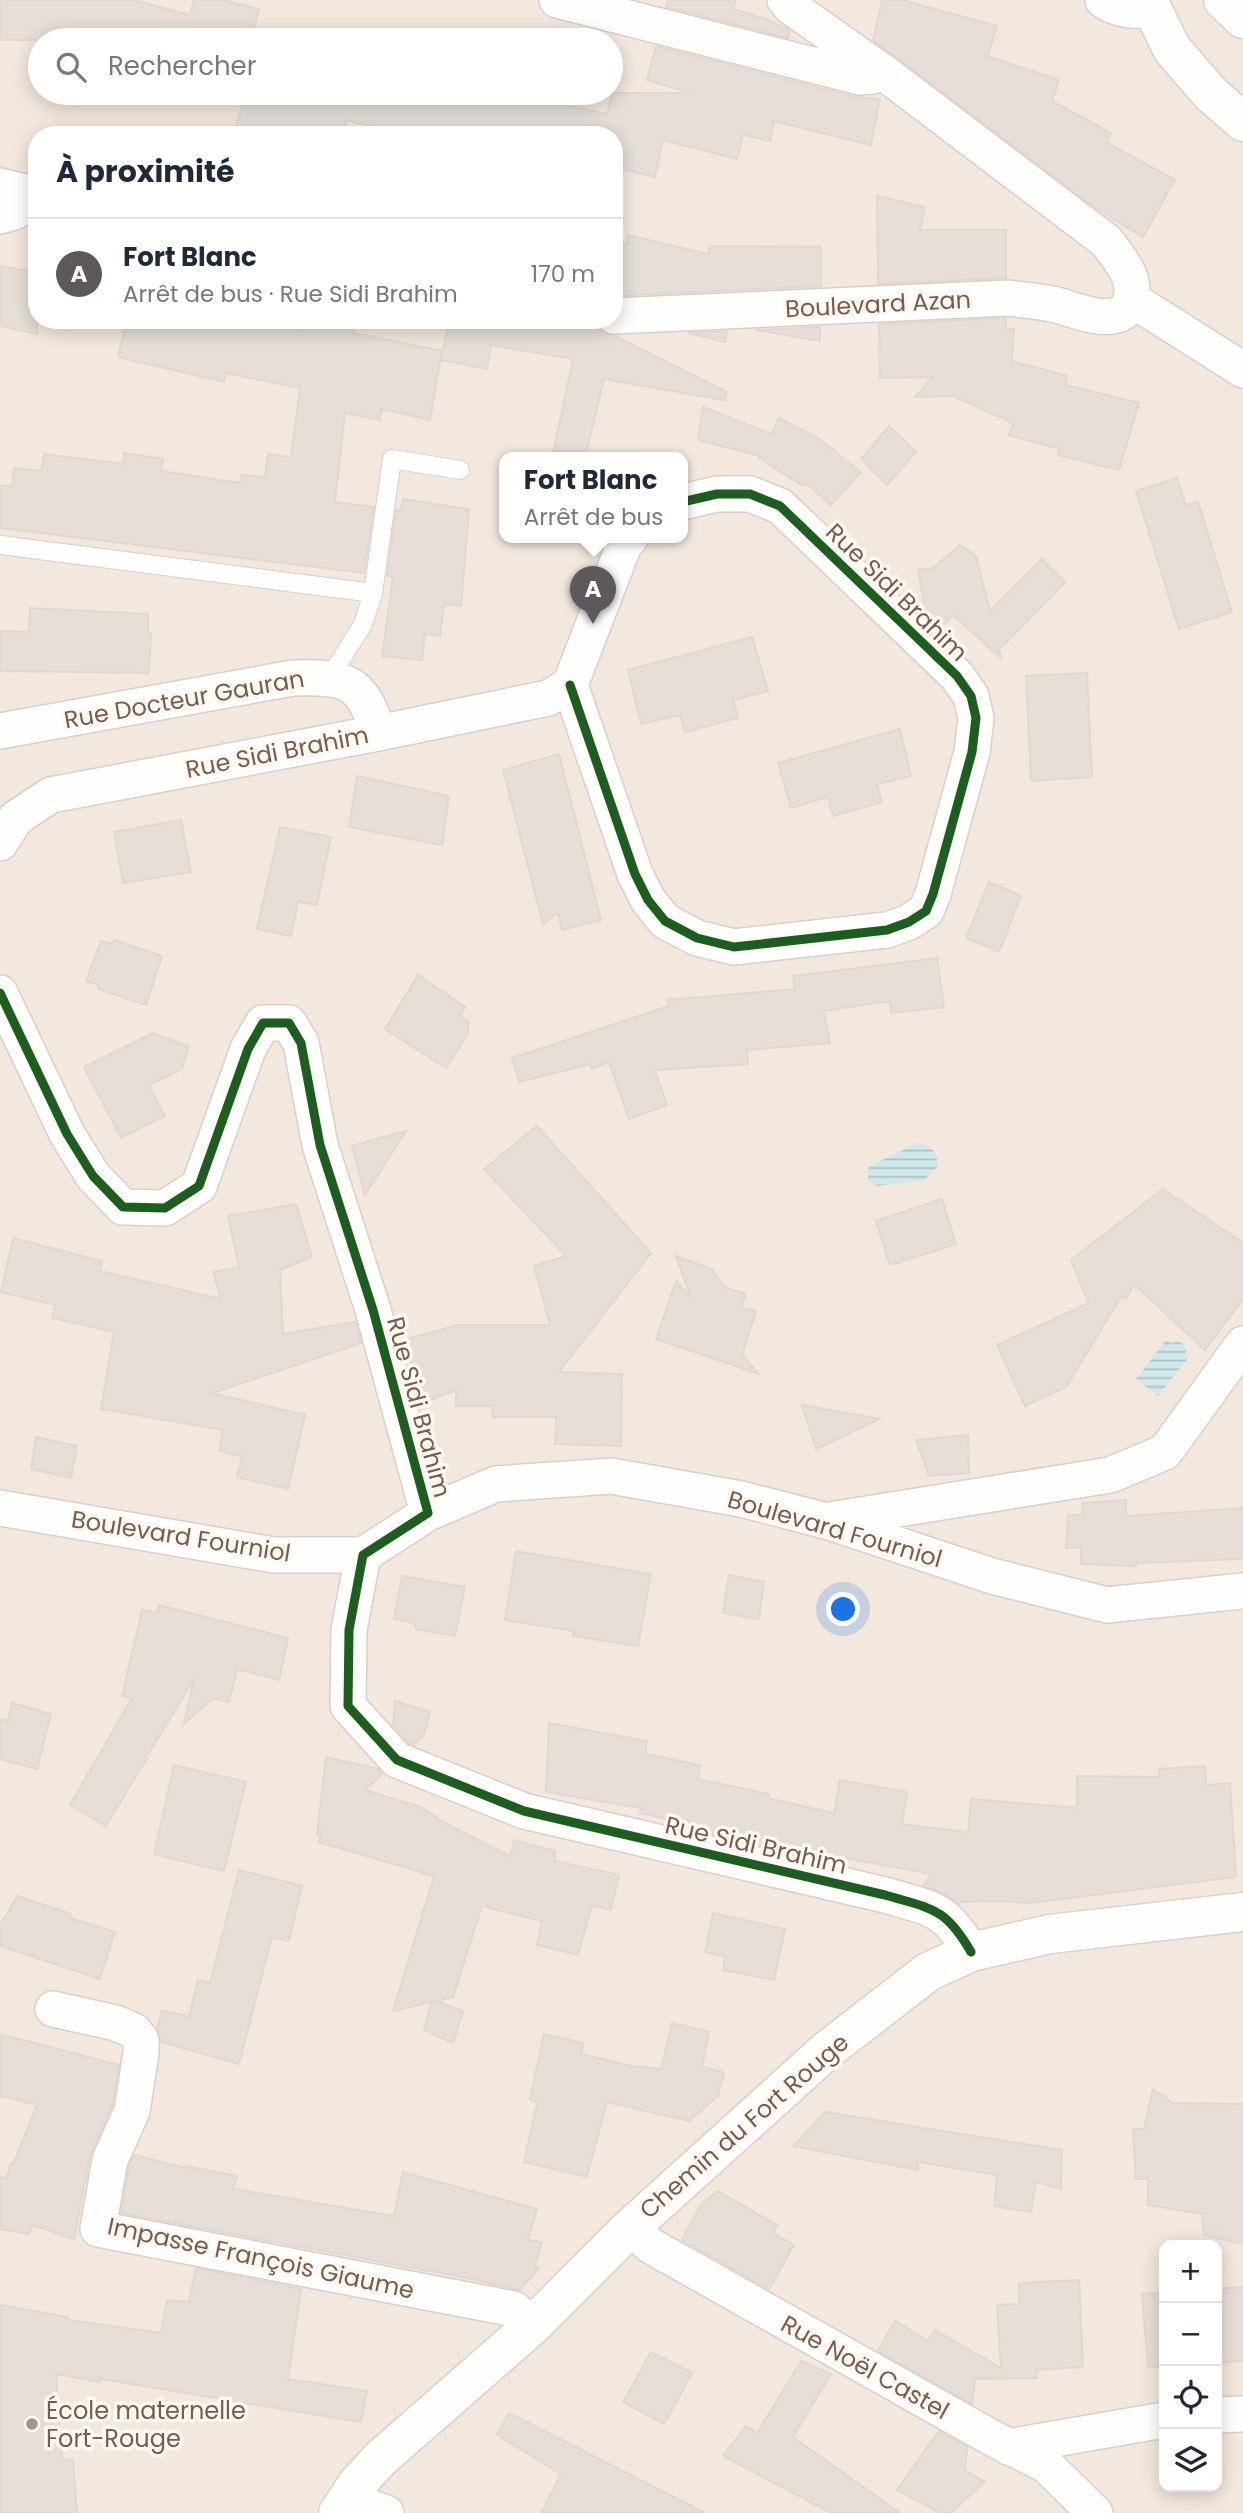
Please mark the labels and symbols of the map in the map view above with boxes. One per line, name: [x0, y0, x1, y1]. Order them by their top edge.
street label: Boulevard Azan: [784, 283, 972, 325]
street label: Rue Sidi Brahim: [819, 516, 975, 668]
pin: A: [570, 566, 616, 624]
street label: Rue Docteur Gauran: [61, 662, 307, 736]
street label: Rue Sidi Brahim: [183, 718, 371, 786]
street label: Rue Sidi Brahim: [379, 1313, 459, 1501]
street label: Boulevard Fourniol: [724, 1483, 946, 1575]
street label: Boulevard Fourniol: [69, 1502, 293, 1570]
your location: [826, 1592, 860, 1626]
street label: Rue Sidi Brahim: [662, 1808, 850, 1882]
street label: Chemin du Fort Rouge: [632, 2026, 856, 2226]
street label: Impasse François Giaume: [105, 2209, 417, 2307]
street label: Rue Noël Castel: [775, 2307, 955, 2427]
place label: École maternelle Fort-Rouge: [46, 2394, 246, 2455]
marker: École maternelle Fort-Rouge: [24, 2416, 40, 2432]

